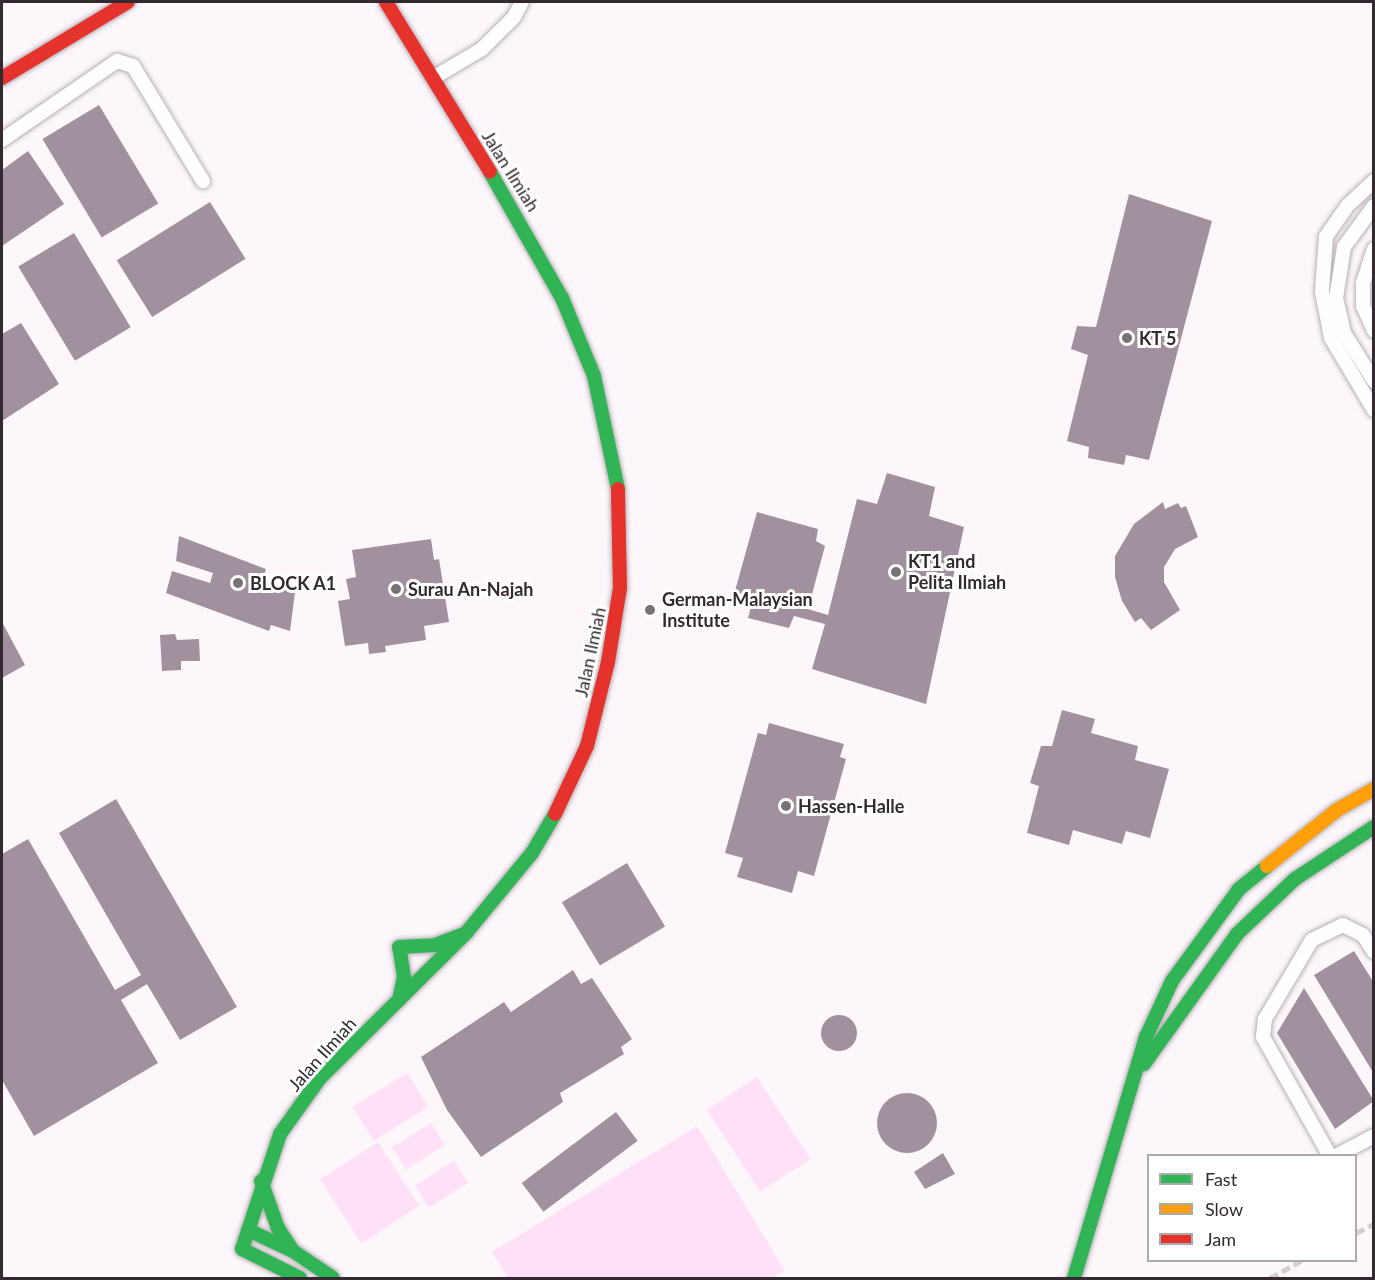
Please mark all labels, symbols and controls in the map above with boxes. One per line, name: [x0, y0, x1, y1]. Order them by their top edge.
street label: Jalan Ilmiah: [478, 127, 544, 215]
place label: KT 5: [1139, 327, 1177, 349]
marker: KT 5: [1120, 331, 1134, 345]
place label: KT1 and Pelita Ilmiah: [908, 551, 1006, 594]
marker: KT1 and Pelita Ilmiah: [889, 565, 903, 579]
place label: BLOCK A1: [250, 572, 337, 594]
marker: BLOCK A1: [231, 576, 245, 590]
place label: Surau An-Najah: [408, 578, 534, 600]
marker: Surau An-Najah: [389, 582, 403, 596]
place label: German-Malaysian Institute: [662, 589, 813, 632]
marker: German-Malaysian Institute: [643, 603, 657, 617]
street label: Jalan Ilmiah: [570, 605, 610, 699]
place label: Hassen-Halle: [798, 795, 904, 817]
marker: Hassen-Halle: [779, 799, 793, 813]
street label: Jalan Ilmiah: [283, 1013, 361, 1095]
legend: [1147, 1154, 1357, 1262]
text: Fast: [1205, 1168, 1237, 1190]
text: Slow: [1205, 1198, 1243, 1220]
text: Jam: [1205, 1228, 1236, 1250]

